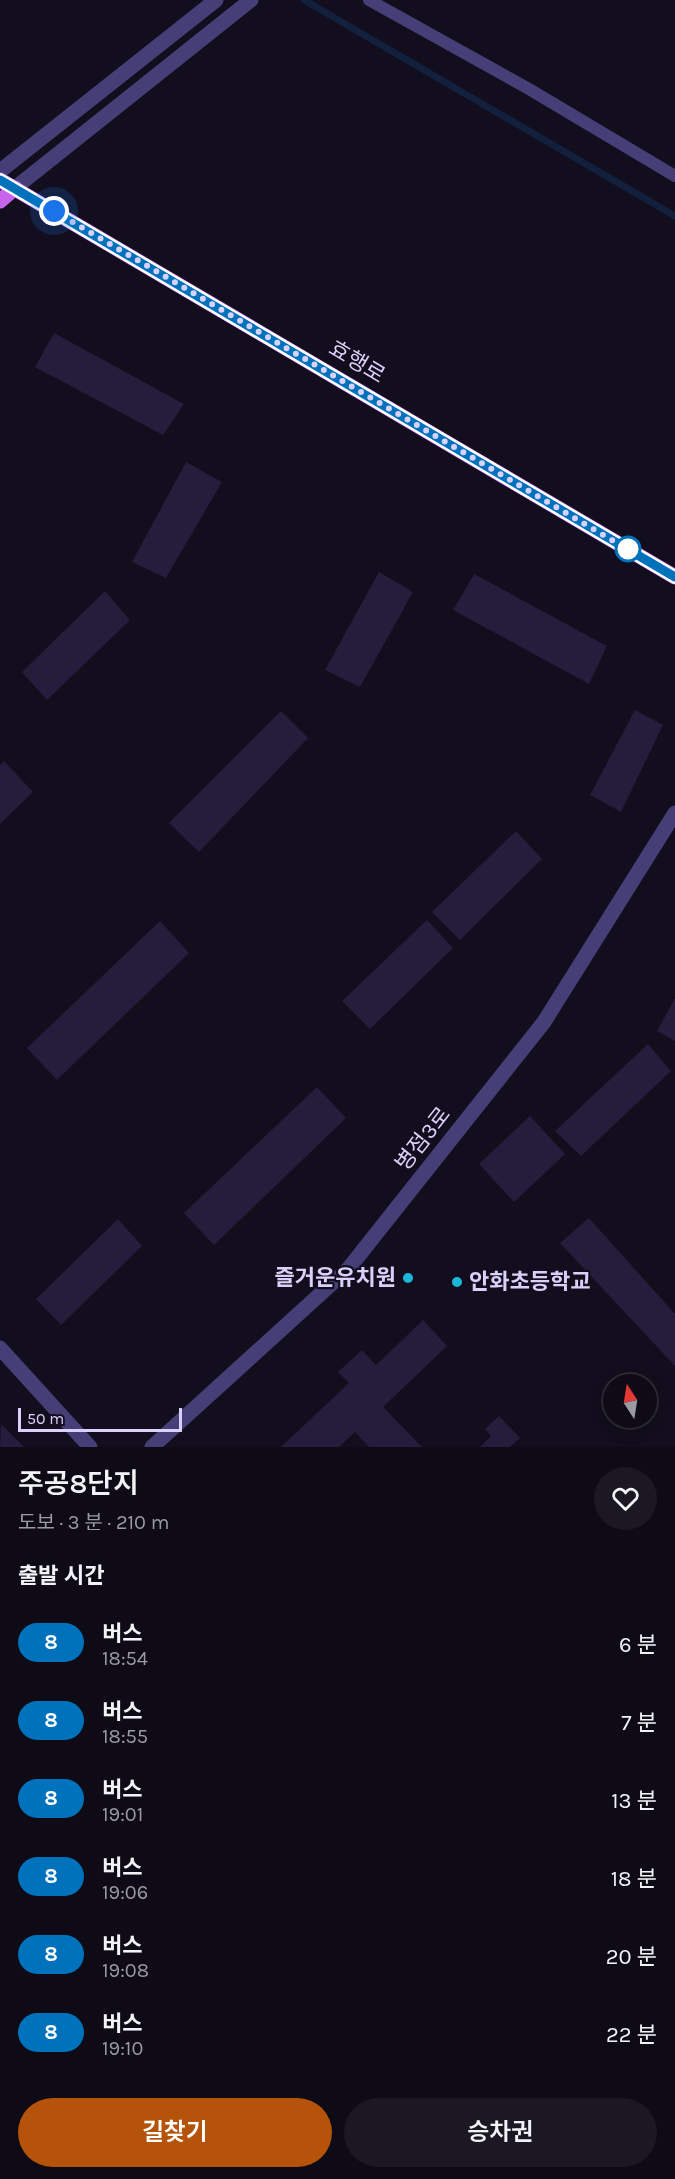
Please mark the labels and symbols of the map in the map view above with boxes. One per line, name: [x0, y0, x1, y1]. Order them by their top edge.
your location: [39, 196, 69, 226]
street label: 효행로: [324, 335, 390, 389]
unlabelled marker: [615, 536, 641, 562]
street label: 병점3로: [390, 1102, 456, 1176]
place label: 즐거운유치원: [275, 1265, 396, 1291]
place label: 안화초등학교: [469, 1269, 590, 1295]
marker: 즐거운유치원: [401, 1271, 415, 1285]
marker: 안화초등학교: [450, 1275, 464, 1289]
north arrow: [603, 1374, 657, 1428]
scale bar: [18, 1405, 182, 1432]

